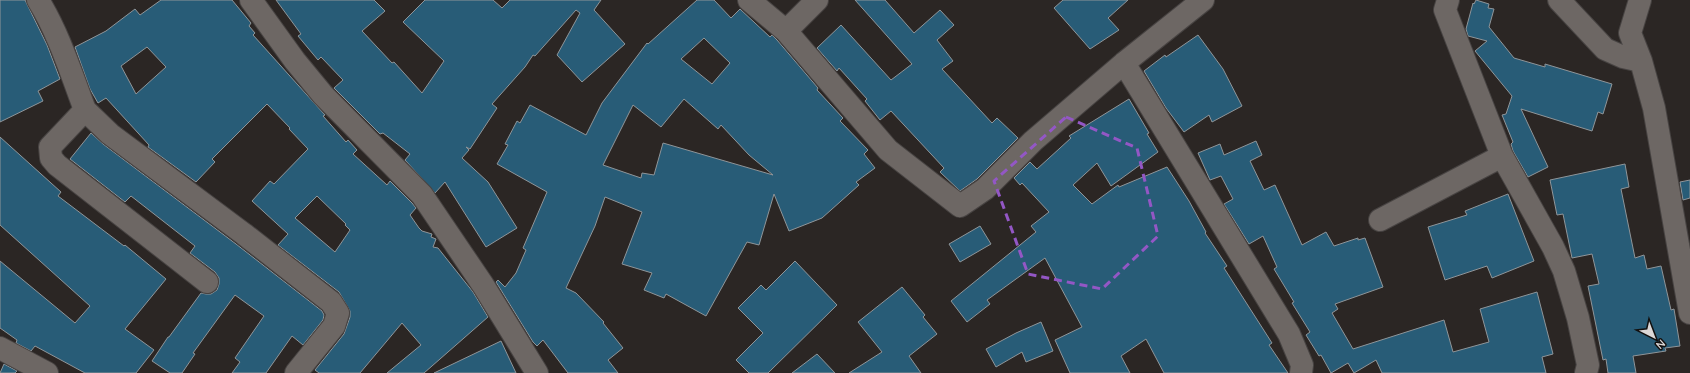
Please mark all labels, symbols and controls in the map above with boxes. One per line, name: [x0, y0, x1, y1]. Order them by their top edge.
north arrow: [1634, 317, 1674, 357]
text: N: [1653, 337, 1668, 352]

